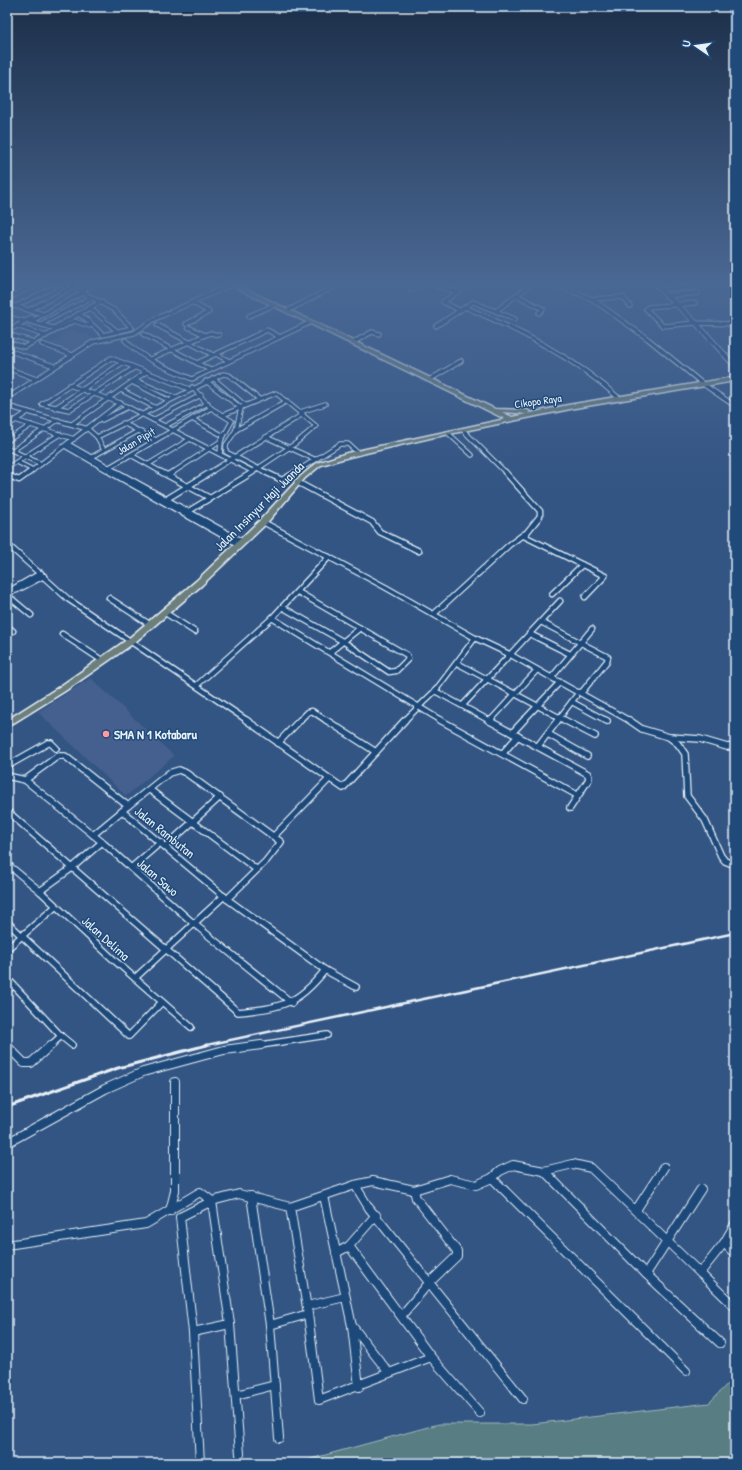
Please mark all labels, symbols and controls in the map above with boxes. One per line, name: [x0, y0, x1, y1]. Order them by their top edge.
north arrow: [676, 26, 716, 66]
text: U: [679, 39, 694, 48]
street label: Cikopo Raya: [514, 391, 563, 411]
street label: Jalan Pipit: [114, 424, 158, 458]
street label: Jalan Insinyur Haji Juanda: [210, 457, 308, 555]
place label: SMA N 1 Kotabaru: [114, 725, 198, 743]
marker: SMA N 1 Kotabaru: [101, 729, 111, 739]
street label: Jalan Rambutan: [131, 802, 199, 862]
street label: Jalan Sawo: [133, 854, 183, 900]
street label: Jalan Delima: [78, 912, 134, 964]

